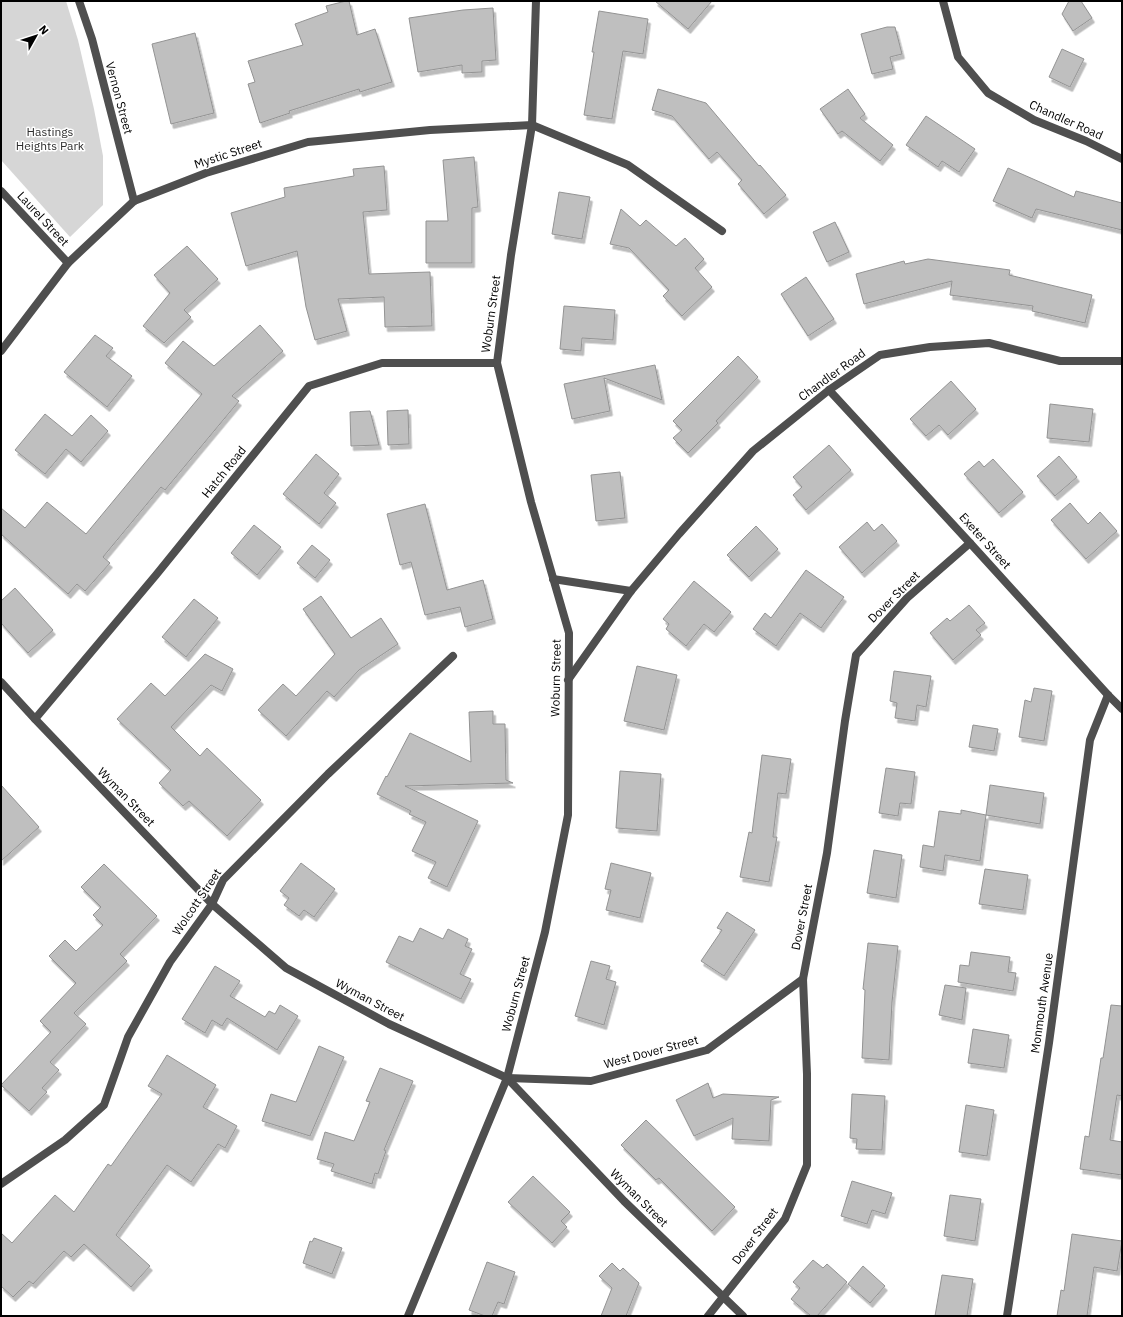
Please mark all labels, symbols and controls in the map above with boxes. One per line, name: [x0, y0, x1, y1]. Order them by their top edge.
north arrow: [16, 16, 56, 56]
text: N: [36, 22, 52, 37]
street label: Vernon Street: [103, 60, 136, 136]
street label: Chandler Road: [1027, 97, 1105, 142]
park label: Hastings Heights Park: [16, 124, 85, 153]
street label: Mystic Street: [192, 136, 264, 172]
street label: Laurel Street: [14, 188, 72, 249]
street label: Woburn Street: [478, 274, 503, 354]
street label: Chandler Road: [795, 345, 868, 404]
street label: Hatch Road: [198, 443, 249, 501]
street label: Exeter Street: [956, 509, 1015, 572]
street label: Dover Street: [865, 568, 923, 626]
street label: Woburn Street: [547, 639, 564, 717]
street label: Wyman Street: [95, 764, 158, 829]
street label: Wolcott Street: [169, 866, 224, 938]
street label: Dover Street: [788, 882, 815, 951]
street label: Monmouth Avenue: [1027, 951, 1056, 1054]
street label: Woburn Street: [498, 954, 533, 1033]
street label: Wyman Street: [333, 975, 407, 1024]
street label: West Dover Street: [602, 1032, 700, 1071]
street label: Wyman Street: [607, 1165, 672, 1230]
street label: Dover Street: [728, 1204, 781, 1267]

